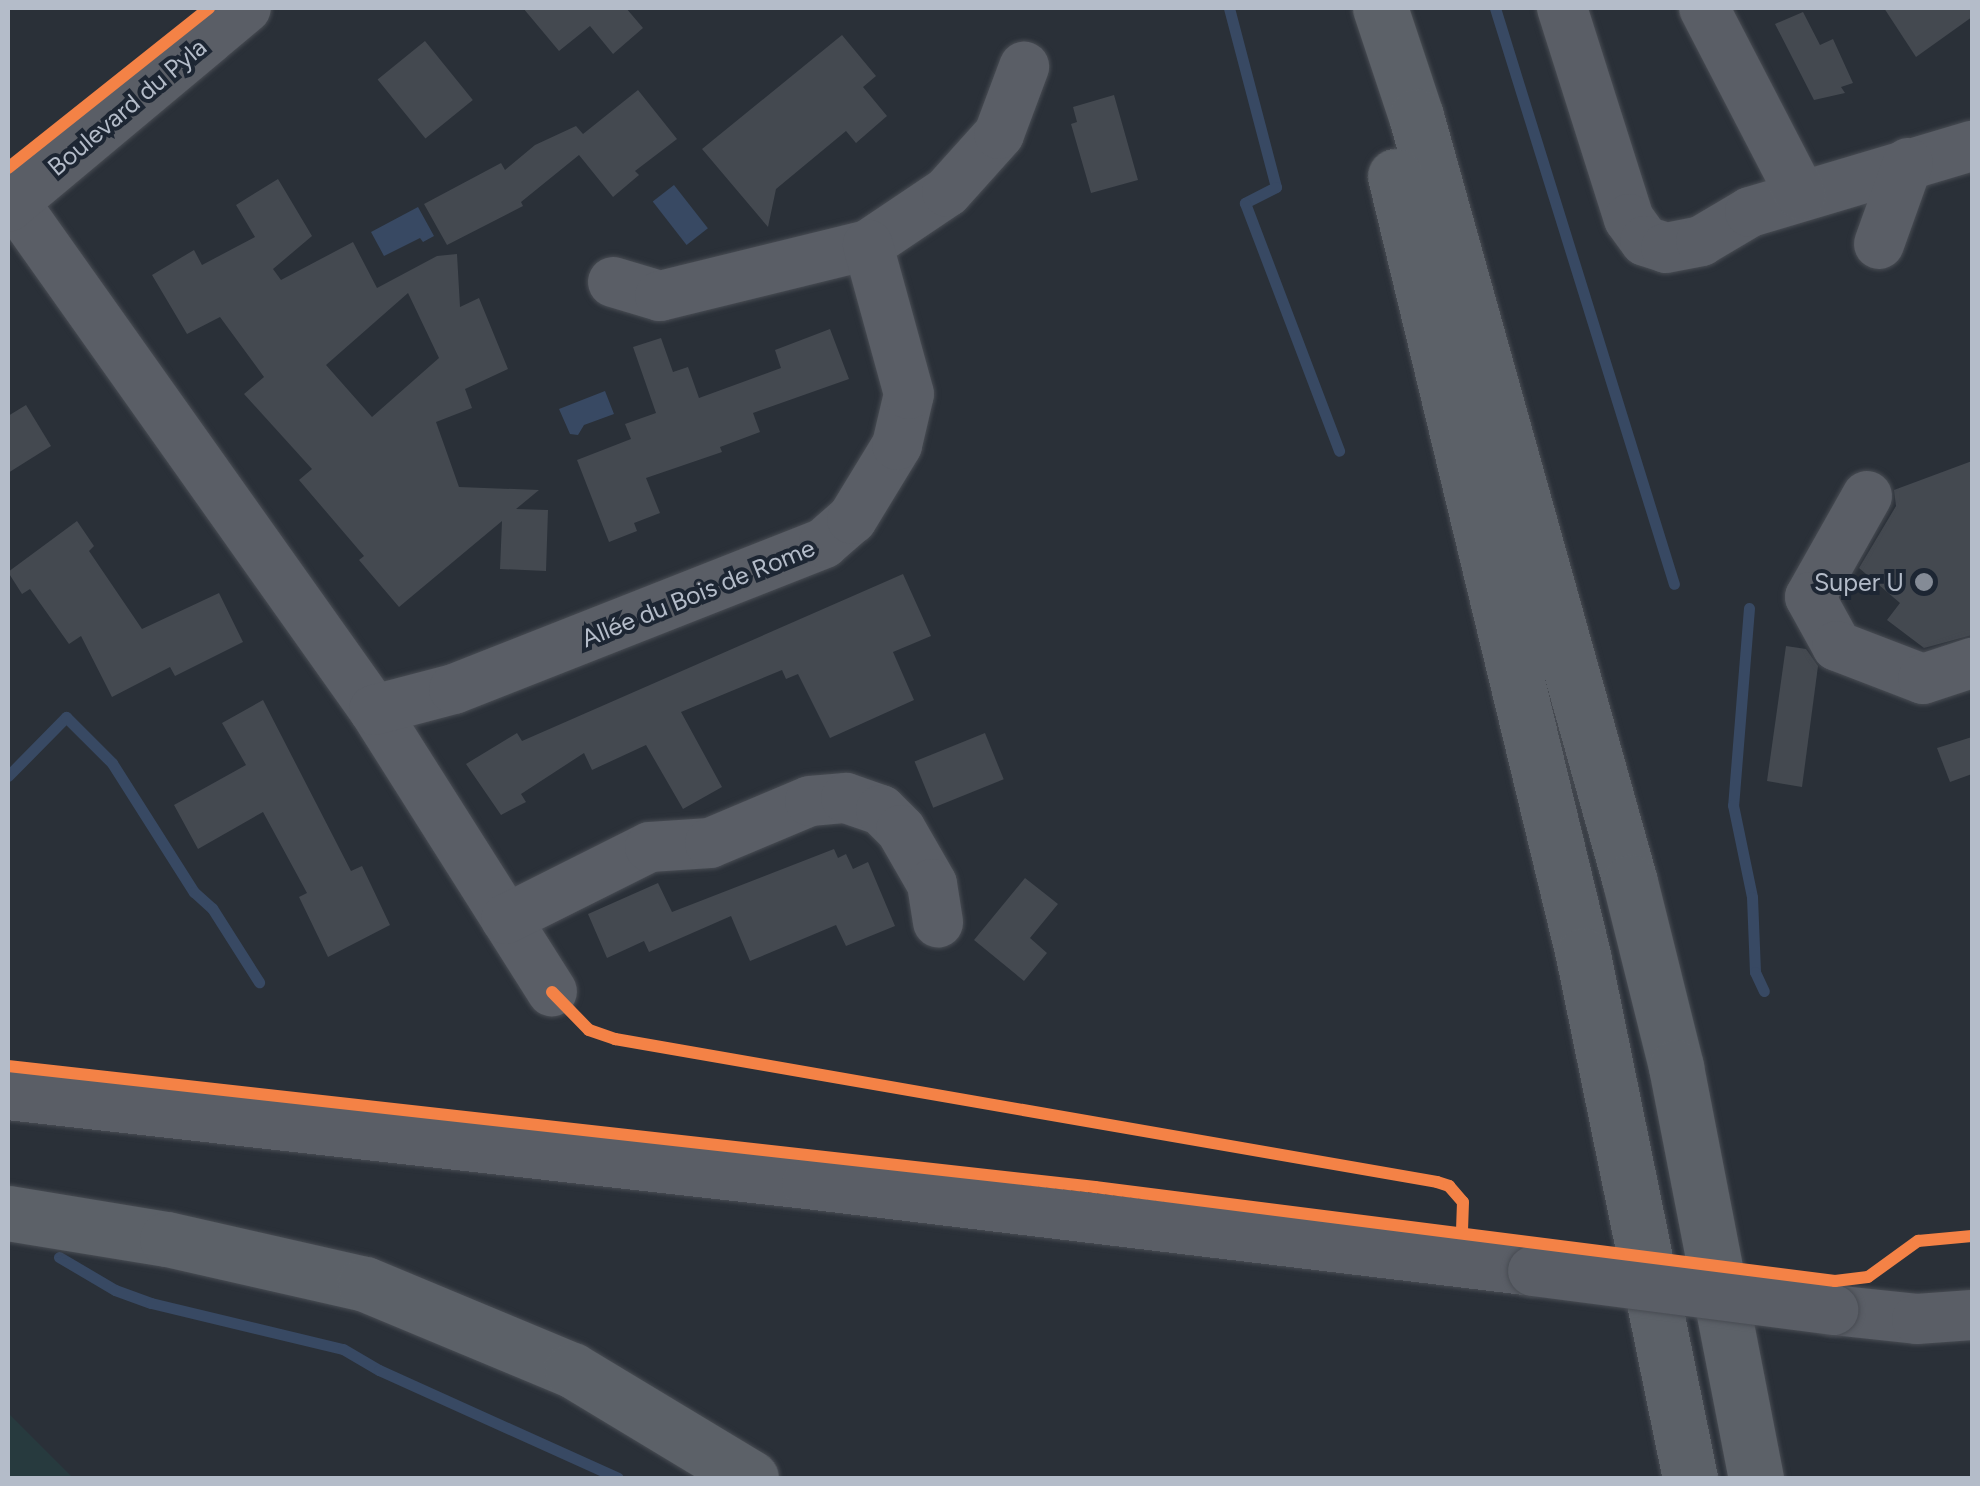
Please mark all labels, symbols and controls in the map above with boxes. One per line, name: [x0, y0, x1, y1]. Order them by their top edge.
street label: Boulevard du Pyla: [42, 32, 212, 182]
street label: Allée du Bois de Rome: [577, 532, 819, 654]
place label: Super U: [1814, 567, 1904, 597]
marker: Super U: [1913, 571, 1935, 593]

